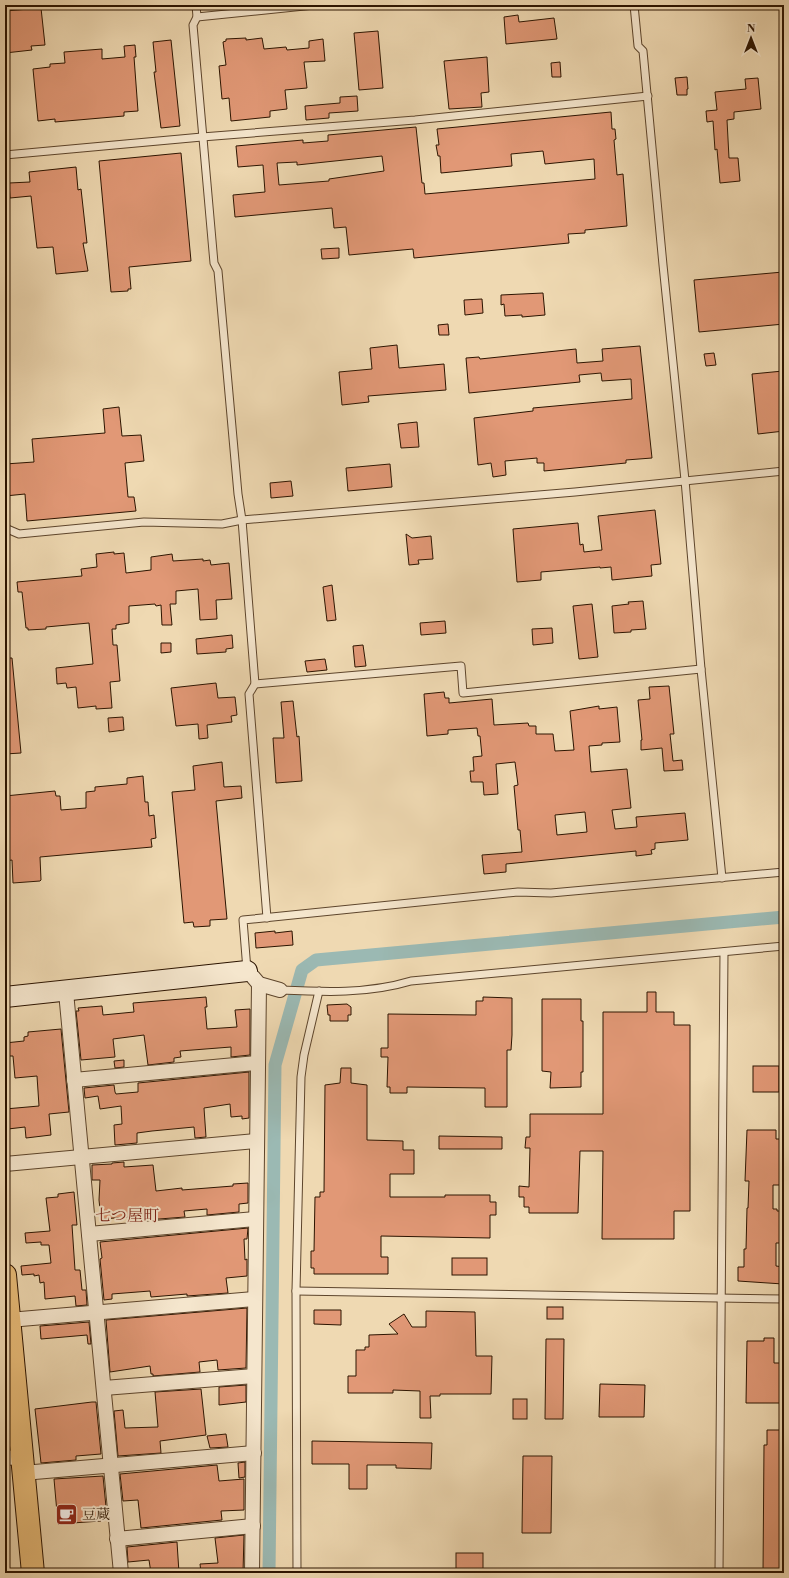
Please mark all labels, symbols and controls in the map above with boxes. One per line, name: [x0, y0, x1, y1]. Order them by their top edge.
north arrow: [731, 18, 771, 58]
text: N: [747, 22, 756, 36]
district label: 七つ屋町: [95, 1206, 159, 1226]
cafe icon: 豆蔵: [53, 1501, 79, 1527]
place label: 豆蔵: [82, 1506, 110, 1524]

